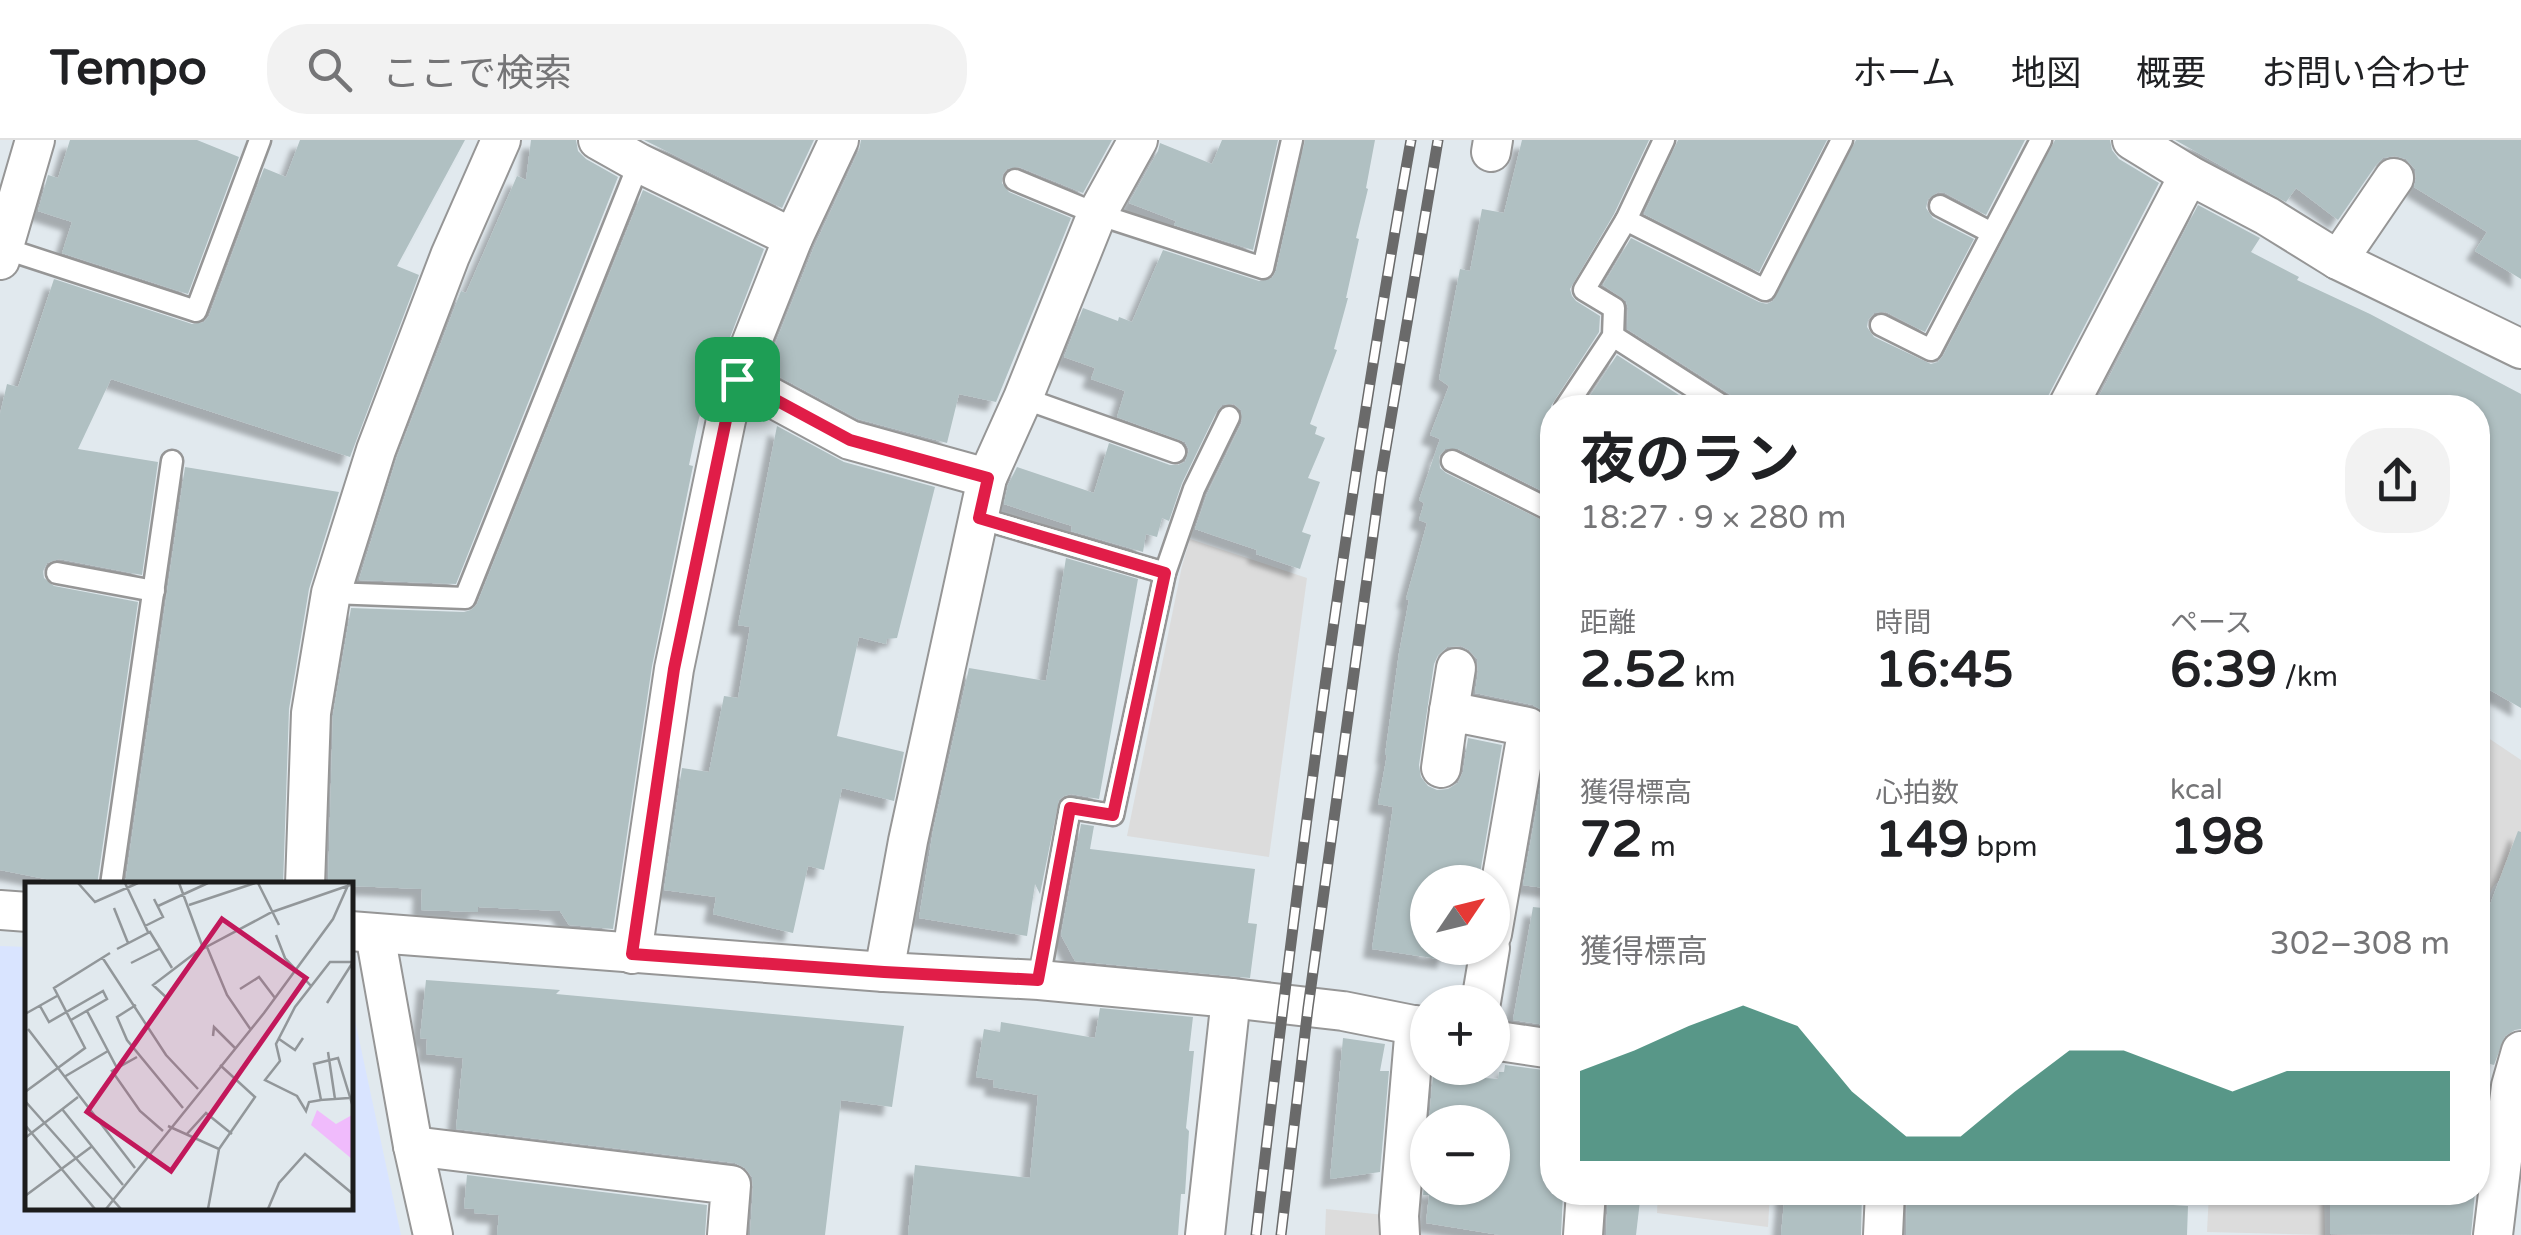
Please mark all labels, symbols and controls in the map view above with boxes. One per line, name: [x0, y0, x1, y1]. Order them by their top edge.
search box: [267, 24, 967, 114]
text: Tempo: [50, 40, 207, 98]
icon: search: [302, 42, 357, 97]
text: ここで検索: [382, 51, 572, 97]
text: ホーム: [1852, 53, 1956, 95]
text: 地図: [2011, 53, 2081, 95]
text: 概要: [2136, 53, 2206, 95]
text: お問い合わせ: [2261, 53, 2471, 95]
pin: [695, 337, 780, 422]
icon: arrive: [710, 352, 765, 407]
text: 夜のラン: [1580, 428, 1800, 494]
button: share: [2345, 428, 2450, 533]
text: 18:27 · 9 × 280 m: [1580, 499, 1846, 537]
text: 距離: [1580, 606, 1636, 640]
text: 時間: [1875, 606, 1931, 640]
text: ペース: [2170, 606, 2253, 640]
text: 2.52: [1580, 640, 1687, 700]
text: 16:45: [1875, 640, 2014, 700]
text: 6:39: [2170, 640, 2277, 700]
text: km: [1687, 660, 1735, 694]
text: /km: [2277, 660, 2338, 694]
text: kcal: [2170, 773, 2223, 807]
text: 獲得標高: [1580, 776, 1692, 810]
text: 心拍数: [1875, 776, 1959, 810]
text: 198: [2170, 807, 2264, 867]
text: 72: [1580, 810, 1643, 870]
text: 149: [1875, 810, 1969, 870]
text: m: [1643, 830, 1676, 864]
text: bpm: [1969, 830, 2038, 864]
north arrow: [1410, 865, 1510, 965]
map controls: [1410, 865, 1510, 1205]
inset map: [25, 882, 352, 1210]
text: 302–308 m: [2270, 925, 2450, 963]
text: 獲得標高: [1580, 933, 1708, 971]
button: +: [1410, 985, 1510, 1085]
button: −: [1410, 1105, 1510, 1205]

